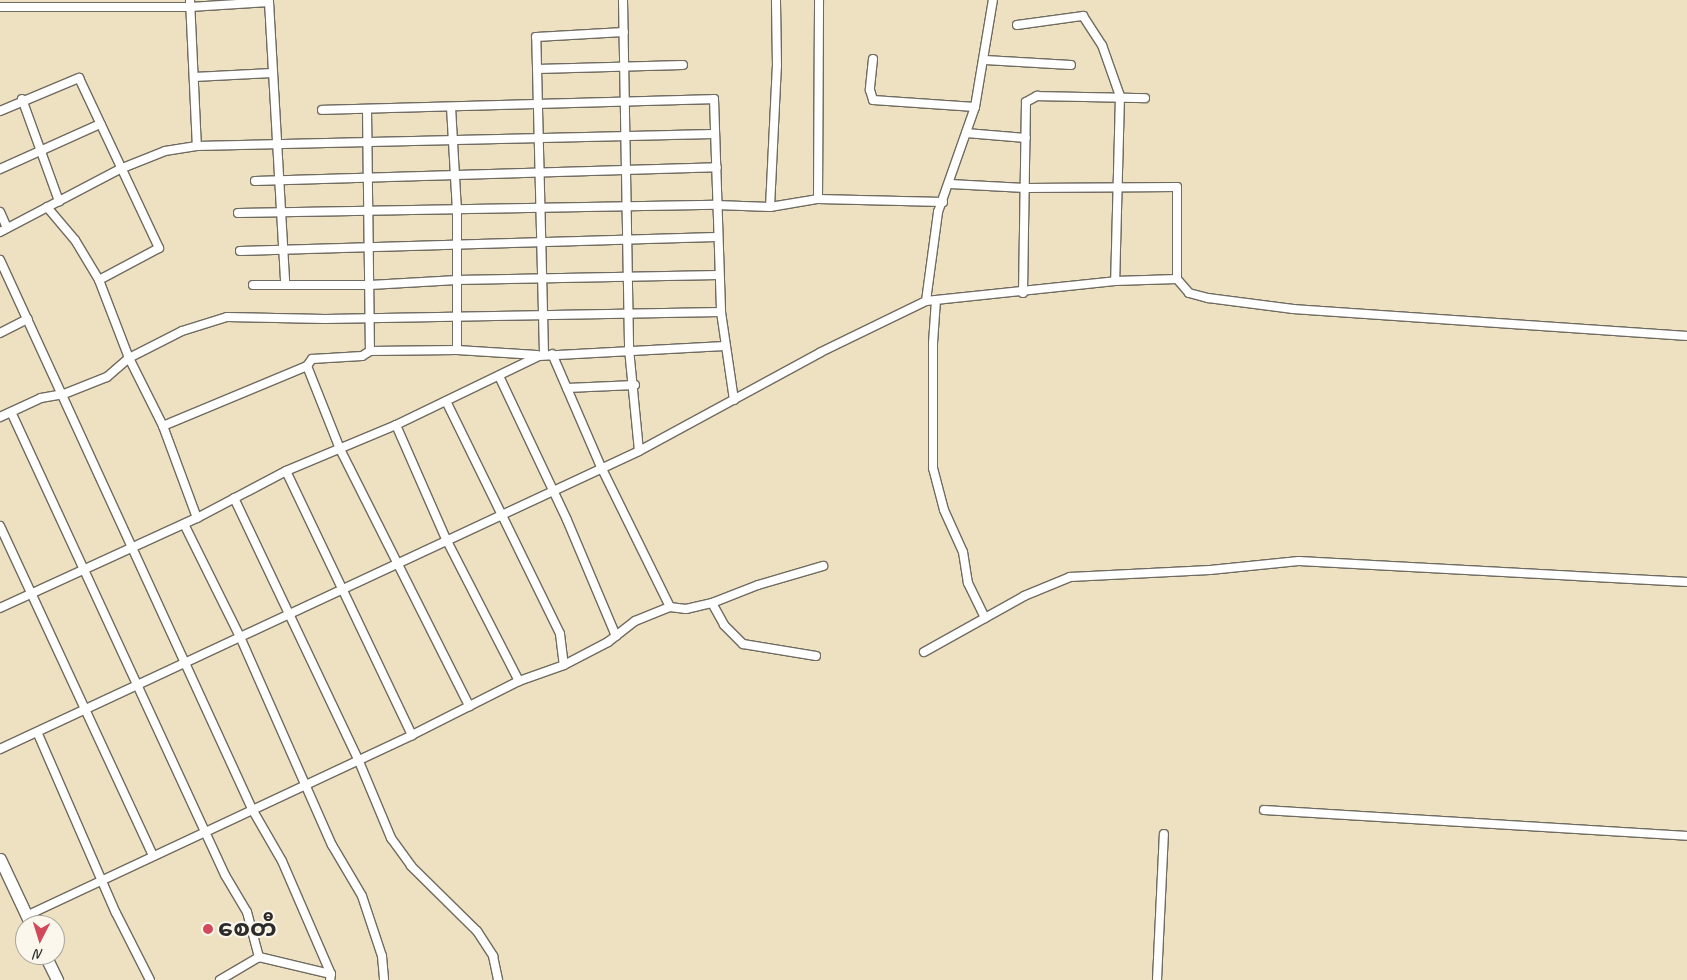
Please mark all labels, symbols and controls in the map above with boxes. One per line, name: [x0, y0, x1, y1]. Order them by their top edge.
north arrow: [15, 915, 65, 965]
place label: စေတီ: [218, 915, 277, 943]
marker: စေတီ: [202, 923, 214, 935]
text: N: [34, 946, 44, 963]

